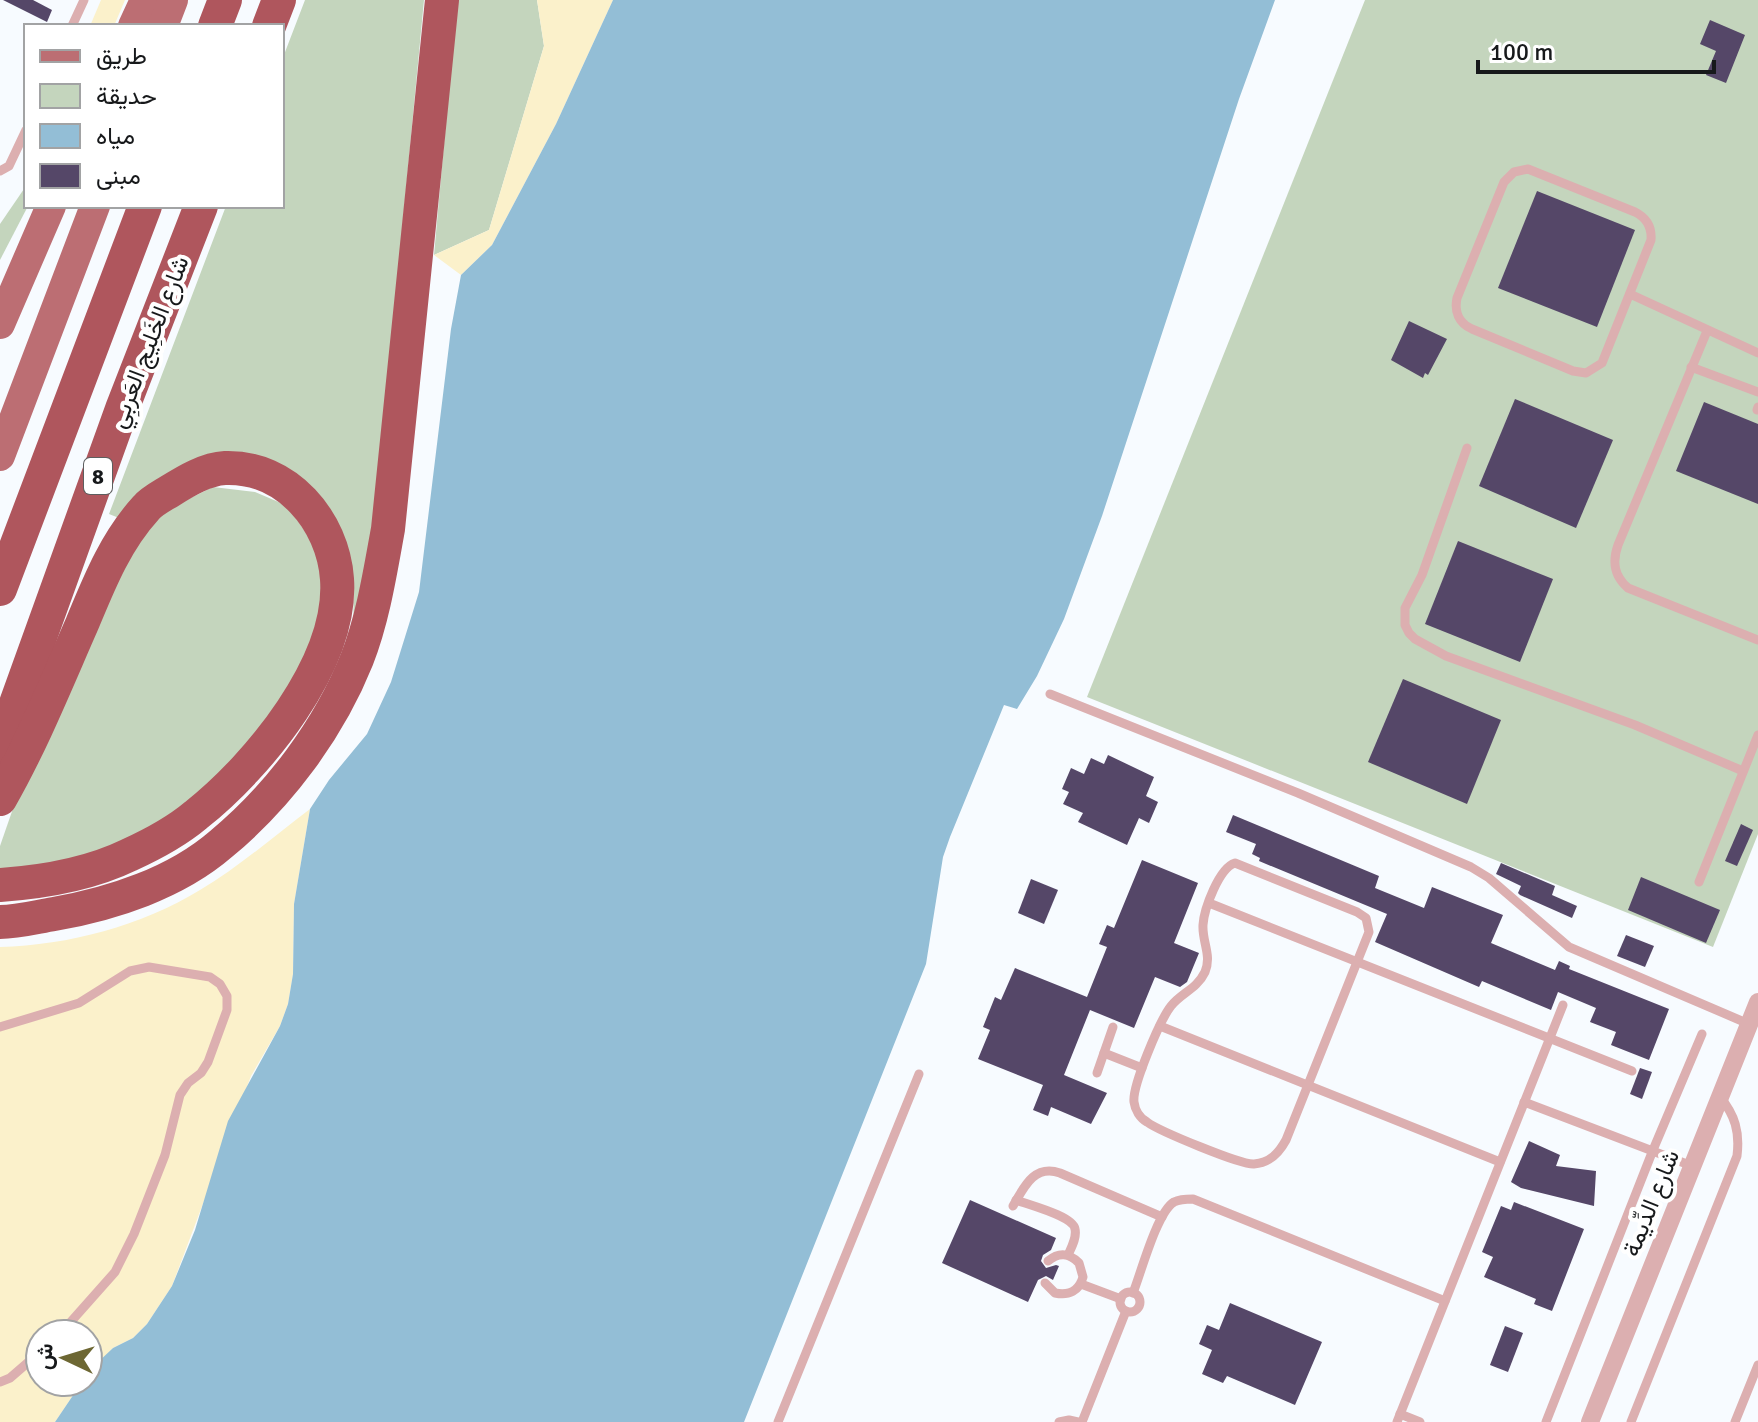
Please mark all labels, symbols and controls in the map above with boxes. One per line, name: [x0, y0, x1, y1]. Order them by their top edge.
legend: [24, 24, 284, 208]
scale bar: [1478, 24, 1714, 74]
text: 100 m: [1490, 37, 1553, 67]
text: طريق: [96, 41, 147, 71]
text: حديقة: [96, 81, 157, 111]
text: مياه: [96, 121, 135, 151]
text: مبنى: [96, 161, 141, 191]
street label: شارع الخَلِيج العَربِي: [102, 252, 199, 434]
road number: 8: [84, 458, 112, 494]
street label: شارع الدِّيمة: [1616, 1145, 1687, 1261]
north arrow: [24, 1318, 104, 1398]
text: ش: [30, 1343, 59, 1371]

